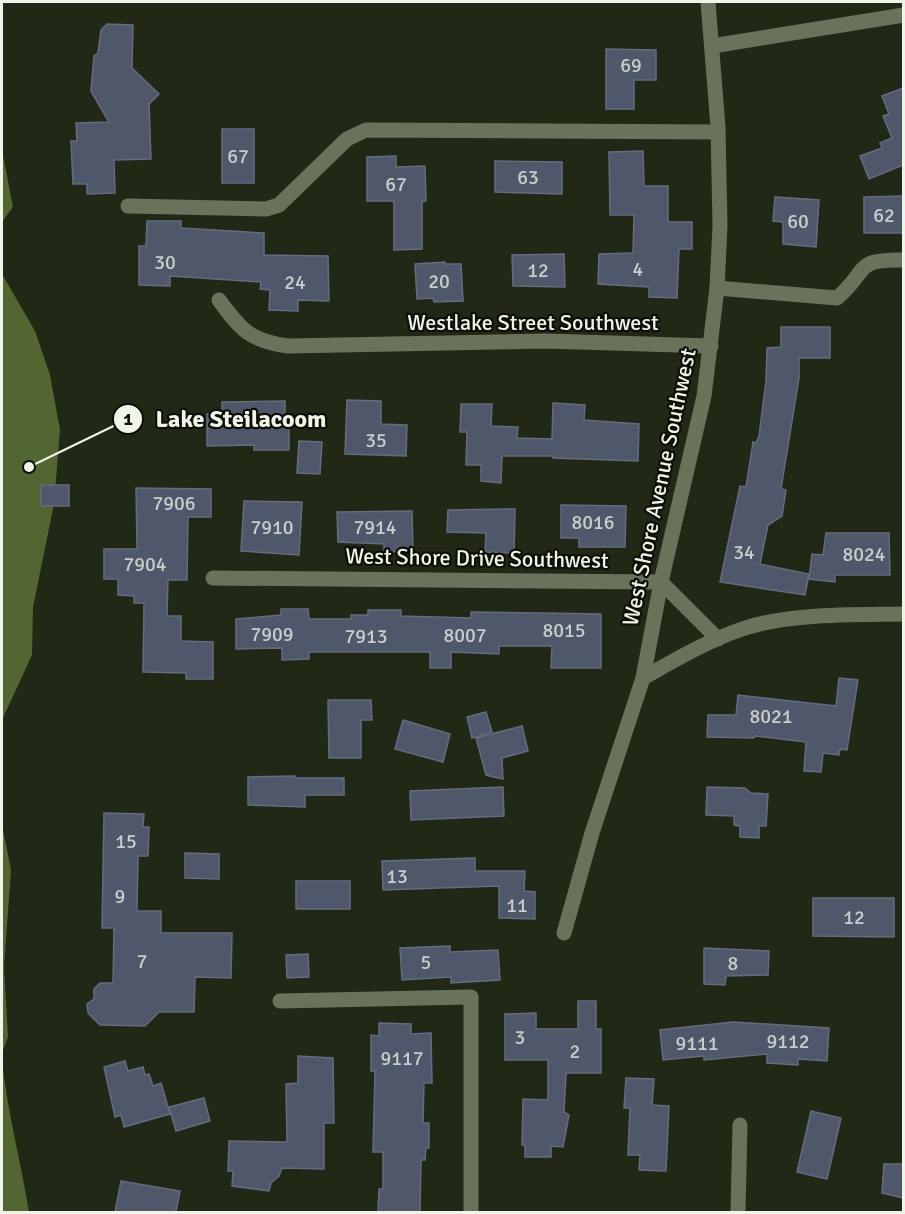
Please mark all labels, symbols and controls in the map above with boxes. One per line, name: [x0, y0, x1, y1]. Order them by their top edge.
house number: 69: [620, 53, 642, 78]
house number: 67: [227, 144, 249, 169]
house number: 63: [517, 165, 539, 190]
house number: 67: [385, 172, 407, 197]
house number: 62: [873, 203, 895, 228]
house number: 60: [787, 209, 809, 234]
house number: 30: [154, 250, 176, 275]
house number: 4: [633, 257, 644, 282]
house number: 12: [527, 258, 549, 283]
house number: 20: [428, 269, 450, 294]
house number: 24: [284, 270, 306, 295]
street label: Westlake Street Southwest: [407, 309, 659, 336]
street label: West Shore Avenue Southwest: [616, 346, 702, 628]
callout: Lake Steilacoom: [113, 398, 338, 440]
text: Lake Steilacoom: [156, 404, 326, 434]
text: 1: [123, 408, 133, 430]
house number: 35: [365, 428, 387, 453]
house number: 7906: [152, 491, 196, 516]
house number: 8016: [571, 510, 615, 535]
house number: 7910: [250, 515, 294, 540]
house number: 7914: [353, 515, 397, 540]
house number: 34: [733, 540, 755, 565]
street label: West Shore Drive Southwest: [345, 542, 609, 574]
house number: 8024: [842, 542, 886, 567]
house number: 7904: [123, 552, 167, 577]
house number: 8015: [542, 618, 586, 643]
house number: 7909: [250, 622, 294, 647]
house number: 8007: [443, 623, 487, 648]
house number: 7913: [344, 624, 388, 649]
house number: 8021: [749, 704, 793, 729]
house number: 15: [115, 829, 137, 854]
house number: 13: [386, 864, 408, 889]
house number: 9: [115, 884, 125, 909]
house number: 11: [506, 893, 528, 918]
house number: 12: [843, 905, 865, 930]
house number: 7: [137, 949, 147, 974]
house number: 5: [421, 950, 431, 975]
house number: 8: [728, 951, 738, 976]
house number: 3: [515, 1025, 525, 1050]
house number: 9112: [766, 1029, 810, 1054]
house number: 9111: [675, 1031, 719, 1056]
house number: 2: [570, 1039, 580, 1064]
house number: 9117: [380, 1046, 424, 1071]

